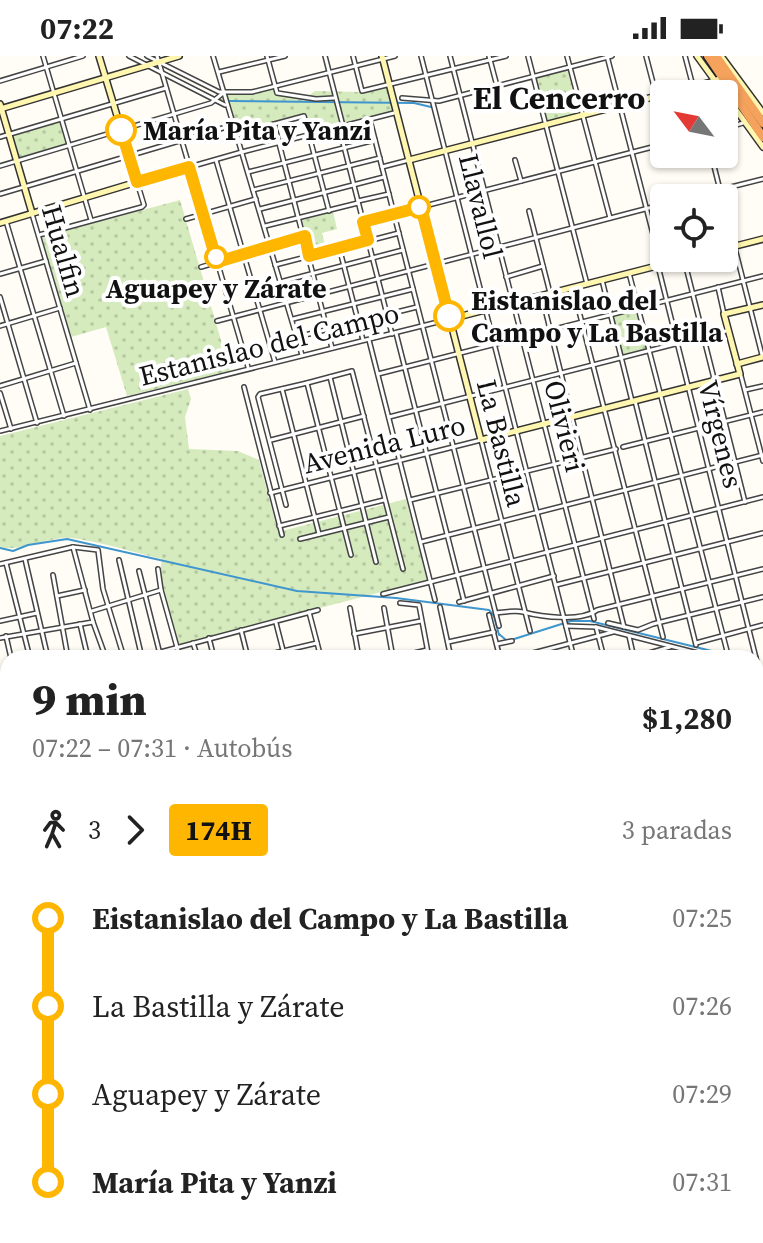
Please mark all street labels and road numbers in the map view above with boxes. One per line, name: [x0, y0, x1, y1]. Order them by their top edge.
street label: Llavallol: [450, 150, 512, 262]
street label: Hualfin: [33, 200, 95, 302]
street label: Estanislao del Campo: [135, 293, 403, 395]
street label: La Bastilla: [468, 376, 536, 511]
street label: Olivieri: [535, 376, 595, 476]
street label: Vírgenes: [689, 376, 753, 492]
street label: Avenida Luro: [299, 406, 469, 482]

